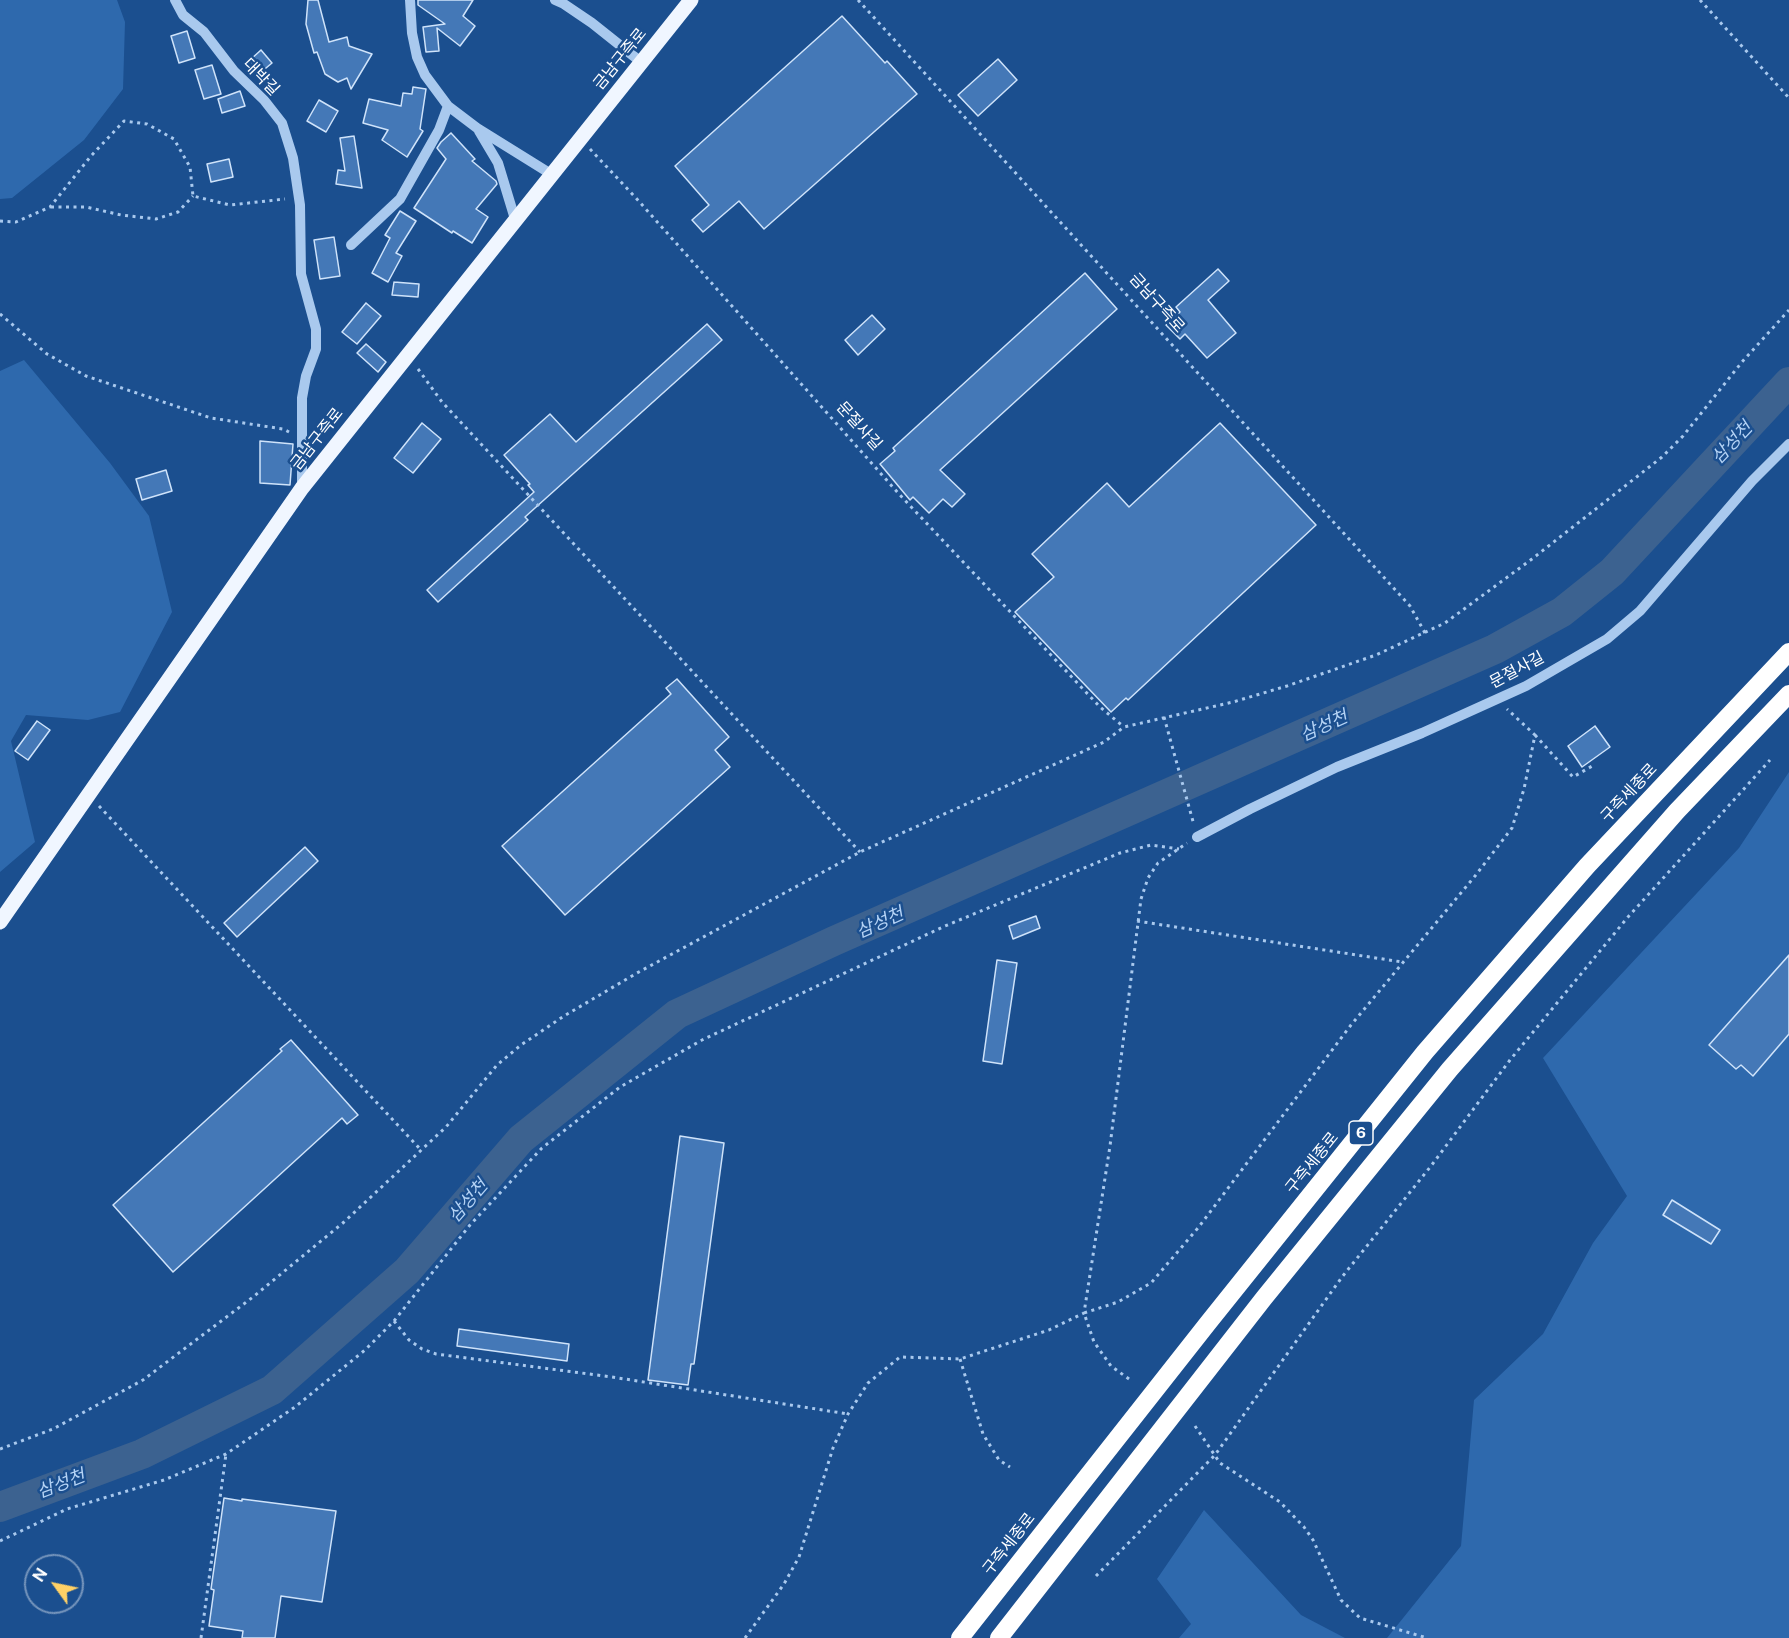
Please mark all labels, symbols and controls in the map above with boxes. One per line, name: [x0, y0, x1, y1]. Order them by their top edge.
street label: 금남구즉로: [589, 24, 651, 94]
street label: 대박길: [239, 54, 283, 100]
street label: 금남구즉로: [1125, 269, 1189, 337]
street label: 문절사길: [832, 398, 886, 454]
street label: 금남구즉로: [287, 404, 347, 474]
water label: 삼성천: [1707, 417, 1757, 469]
street label: 문절사길: [1486, 648, 1548, 692]
water label: 삼성천: [1297, 706, 1351, 746]
street label: 구즉세종로: [1597, 760, 1661, 826]
water label: 삼성천: [853, 903, 907, 943]
road number: 6: [1349, 1121, 1373, 1145]
street label: 구즉세종로: [1281, 1128, 1343, 1198]
water label: 삼성천: [444, 1175, 492, 1227]
water label: 삼성천: [34, 1465, 88, 1503]
street label: 구즉세종로: [979, 1509, 1039, 1579]
north arrow: [24, 1554, 84, 1614]
text: N: [29, 1565, 52, 1585]

